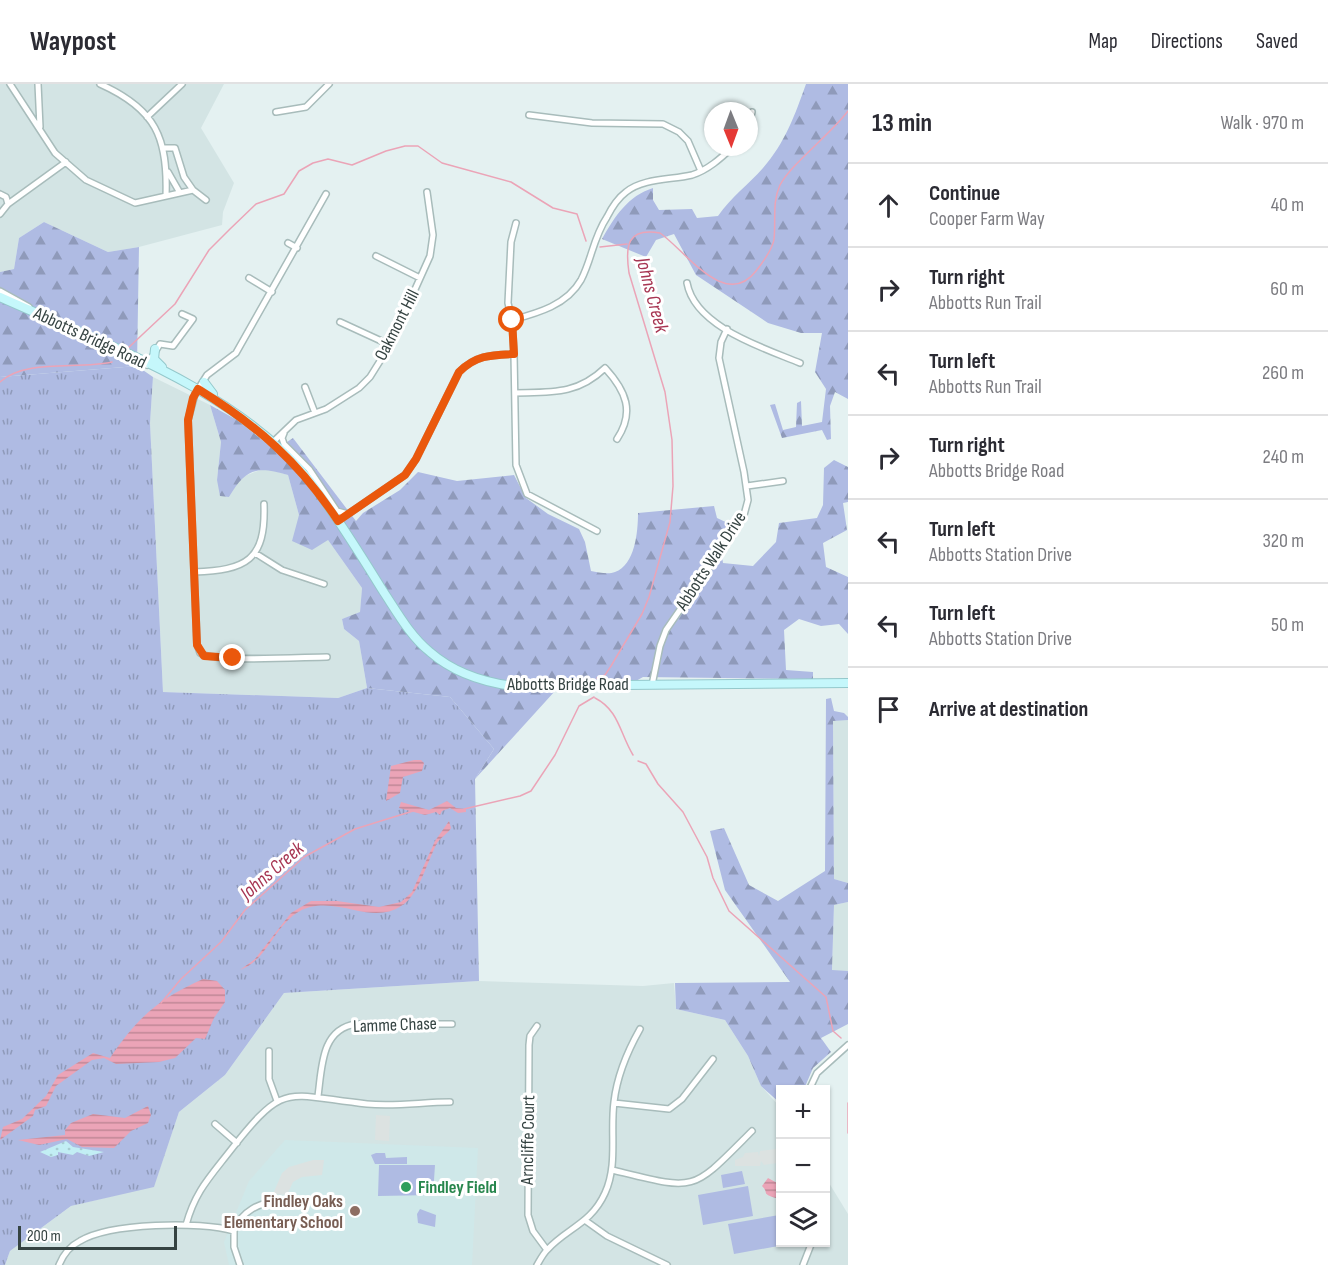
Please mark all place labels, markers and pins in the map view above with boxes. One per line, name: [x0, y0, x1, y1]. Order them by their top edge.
place label: Findley Field: [418, 1177, 497, 1198]
marker: Findley Field: [399, 1180, 413, 1194]
place label: Findley Oaks Elementary School: [224, 1191, 343, 1233]
marker: Findley Oaks Elementary School: [348, 1204, 362, 1218]

